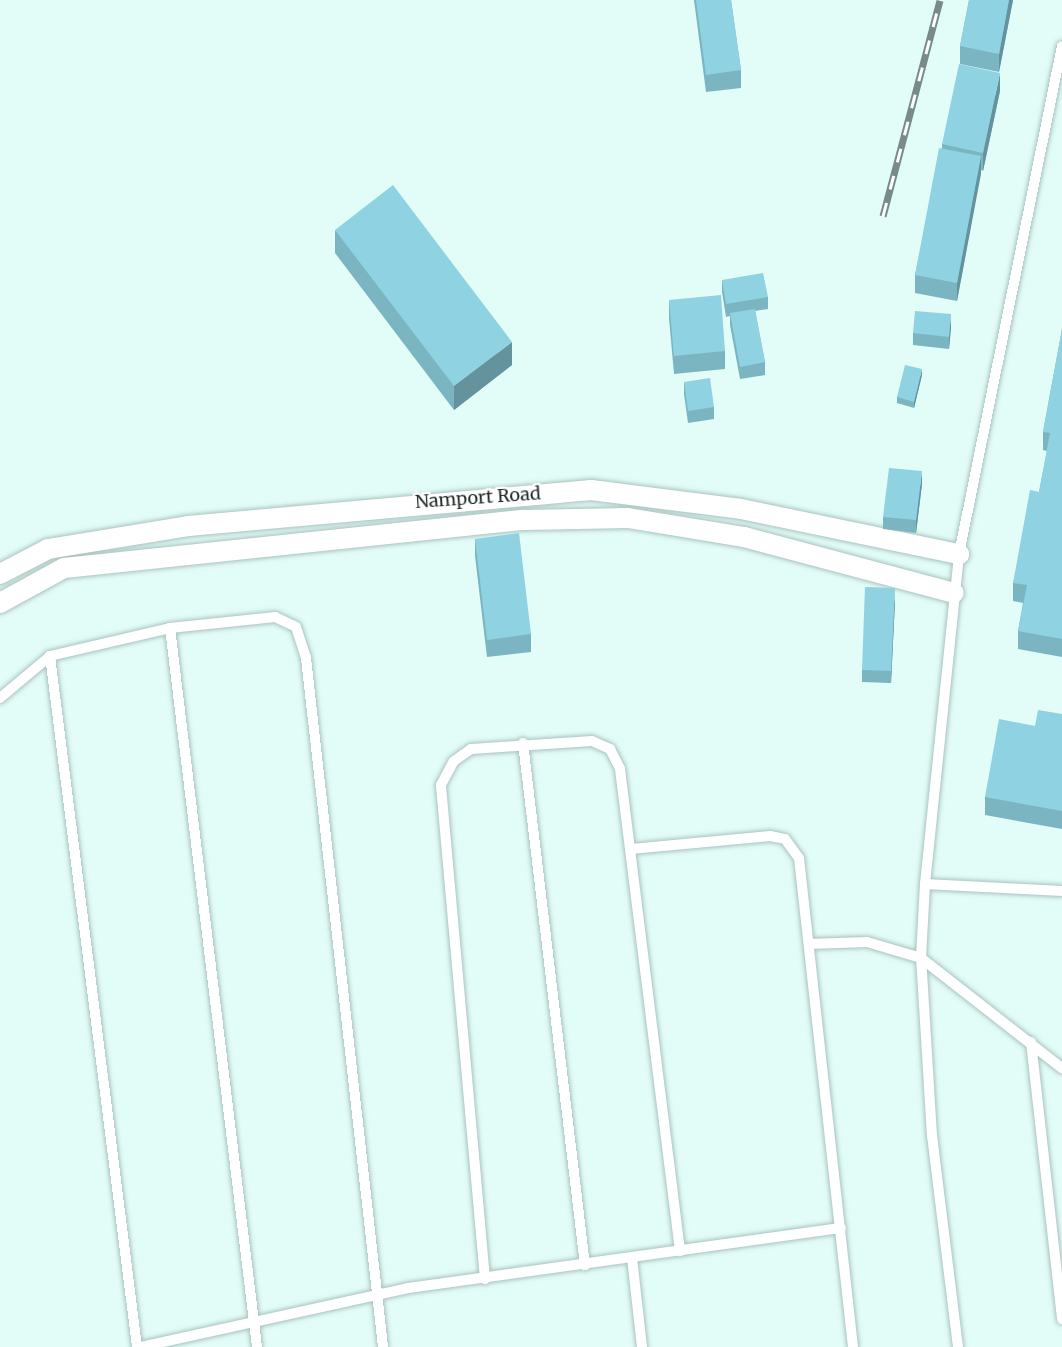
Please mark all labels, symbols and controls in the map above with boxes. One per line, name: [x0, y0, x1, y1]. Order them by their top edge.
street label: Namport Road: [414, 483, 542, 513]

